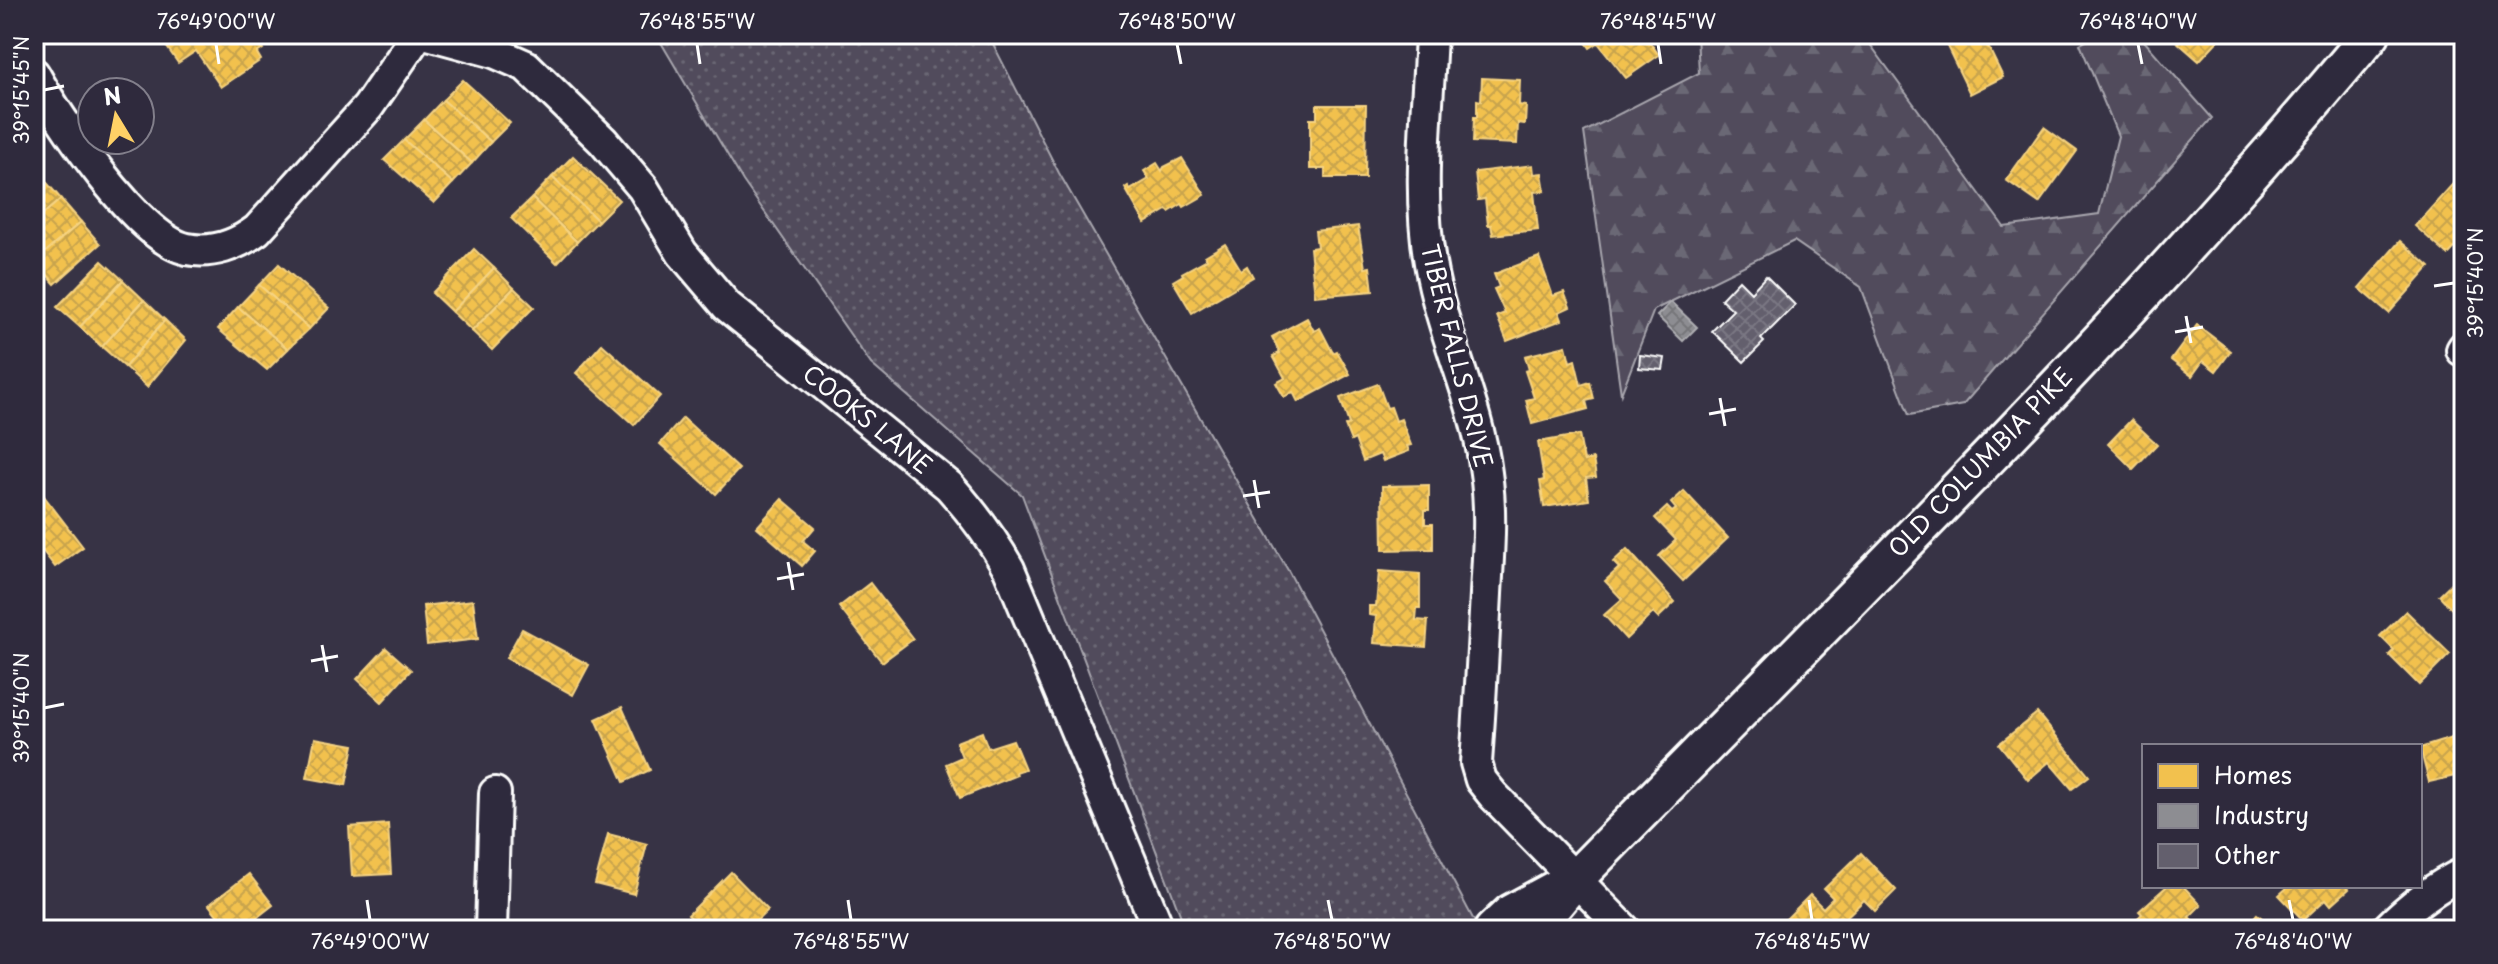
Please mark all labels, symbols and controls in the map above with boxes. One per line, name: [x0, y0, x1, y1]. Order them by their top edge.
text: 76°49'00"W: [157, 6, 276, 36]
text: 76°48'55"W: [639, 6, 756, 36]
text: 76°48'50"W: [1118, 6, 1236, 36]
text: 76°48'45"W: [1600, 6, 1716, 36]
text: 76°48'40"W: [2079, 6, 2197, 36]
text: 39°15'45"N: [6, 36, 36, 144]
north arrow: [76, 76, 156, 156]
text: N: [101, 77, 124, 113]
text: 39°15'40"N: [2460, 227, 2490, 339]
street label: TIBER FALLS DRIVE: [1413, 240, 1503, 471]
street label: COOKS LANE: [796, 355, 941, 482]
street label: OLD COLUMBIA PIKE: [1879, 359, 2080, 565]
text: 39°15'40"N: [6, 652, 36, 764]
legend: [2142, 744, 2422, 888]
text: Homes: [2214, 756, 2292, 792]
text: Industry: [2214, 796, 2309, 832]
text: Other: [2214, 836, 2281, 872]
text: 76°49'00"W: [311, 926, 430, 956]
text: 76°48'55"W: [793, 926, 910, 956]
text: 76°48'50"W: [1273, 926, 1391, 956]
text: 76°48'45"W: [1754, 926, 1870, 956]
text: 76°48'40"W: [2234, 926, 2352, 956]

